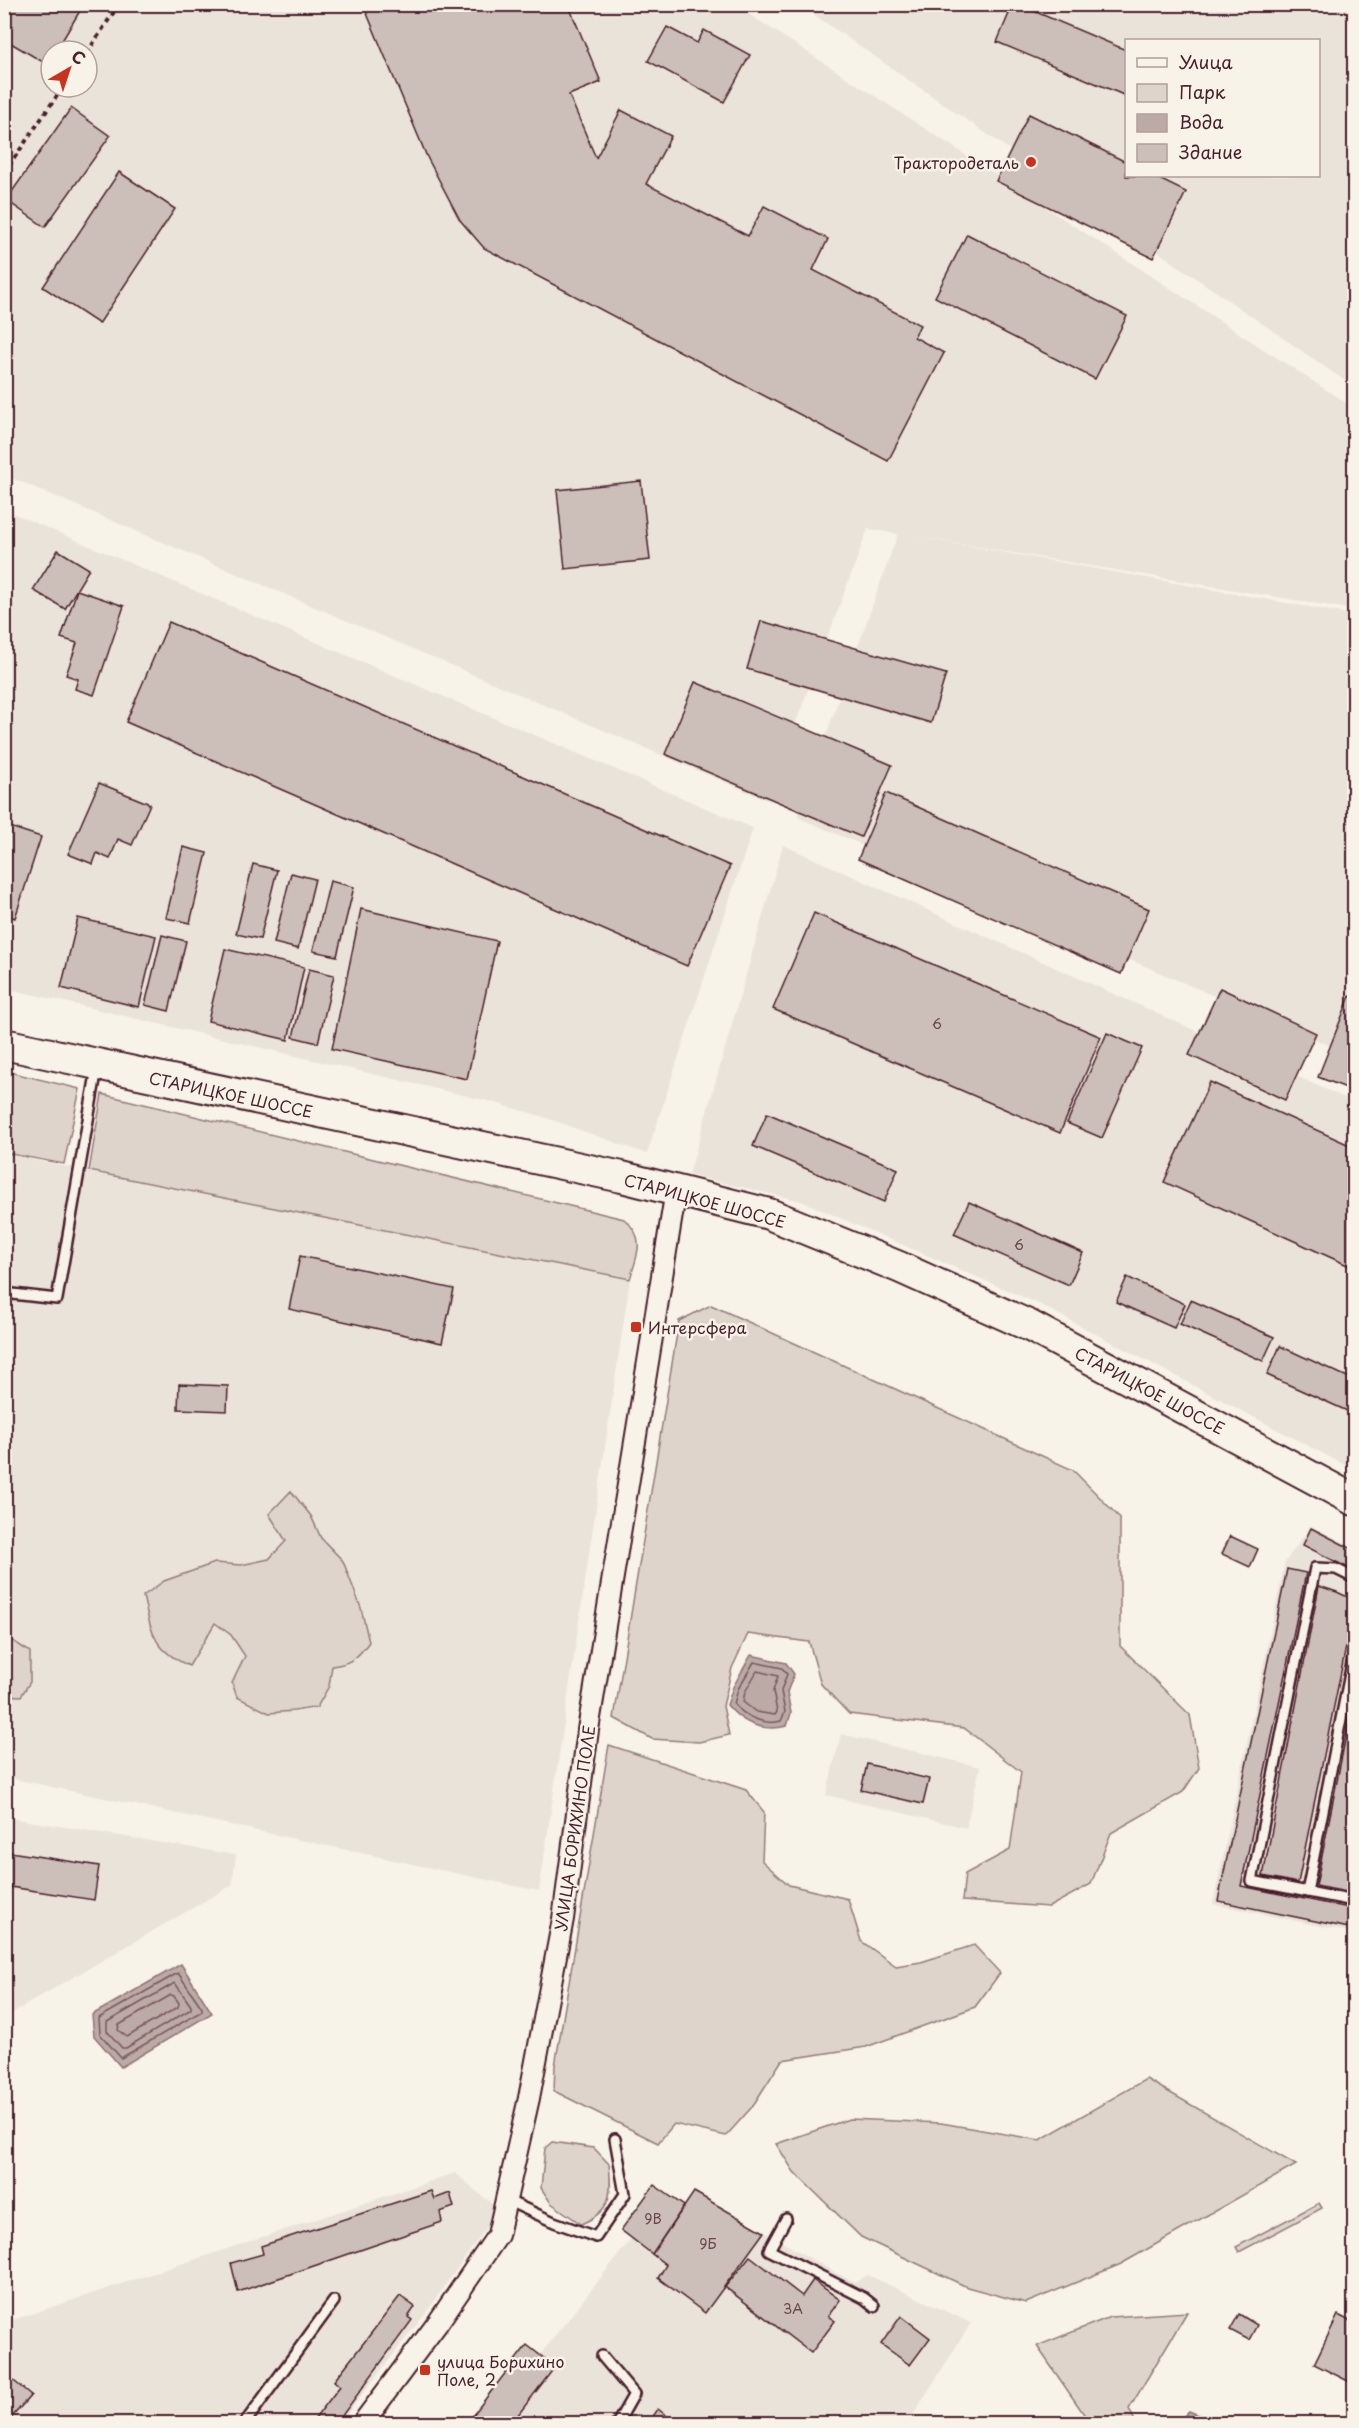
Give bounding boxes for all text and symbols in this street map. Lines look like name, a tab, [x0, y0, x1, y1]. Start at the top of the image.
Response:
north arrow	[39, 39, 99, 99]
legend	[1125, 39, 1320, 177]
text: С	[67, 43, 91, 70]
text: Улица	[1179, 48, 1233, 75]
text: Парк	[1179, 78, 1226, 105]
text: Вода	[1179, 108, 1224, 135]
text: Здание	[1179, 138, 1242, 165]
place label: Трактородеталь	[893, 150, 1019, 174]
marker: Трактородеталь	[1024, 155, 1038, 169]
house number: 6	[932, 1013, 942, 1034]
street label: СТАРИЦКОЕ ШОССЕ	[147, 1065, 315, 1123]
street label: СТАРИЦКОЕ ШОССЕ	[621, 1167, 789, 1233]
house number: 6	[1014, 1234, 1024, 1255]
place label: Интерсфера	[648, 1315, 746, 1339]
marker: Интерсфера	[629, 1320, 643, 1334]
street label: СТАРИЦКОЕ ШОССЕ	[1071, 1340, 1229, 1440]
street label: УЛИЦА БОРИХИНО ПОЛЕ	[548, 1724, 600, 1932]
house number: 9В	[644, 2208, 662, 2229]
house number: 9Б	[699, 2233, 717, 2254]
house number: 3А	[783, 2298, 803, 2319]
place label: улица Борихино Поле, 2	[437, 2349, 565, 2391]
marker: улица Борихино Поле, 2	[418, 2363, 432, 2377]

